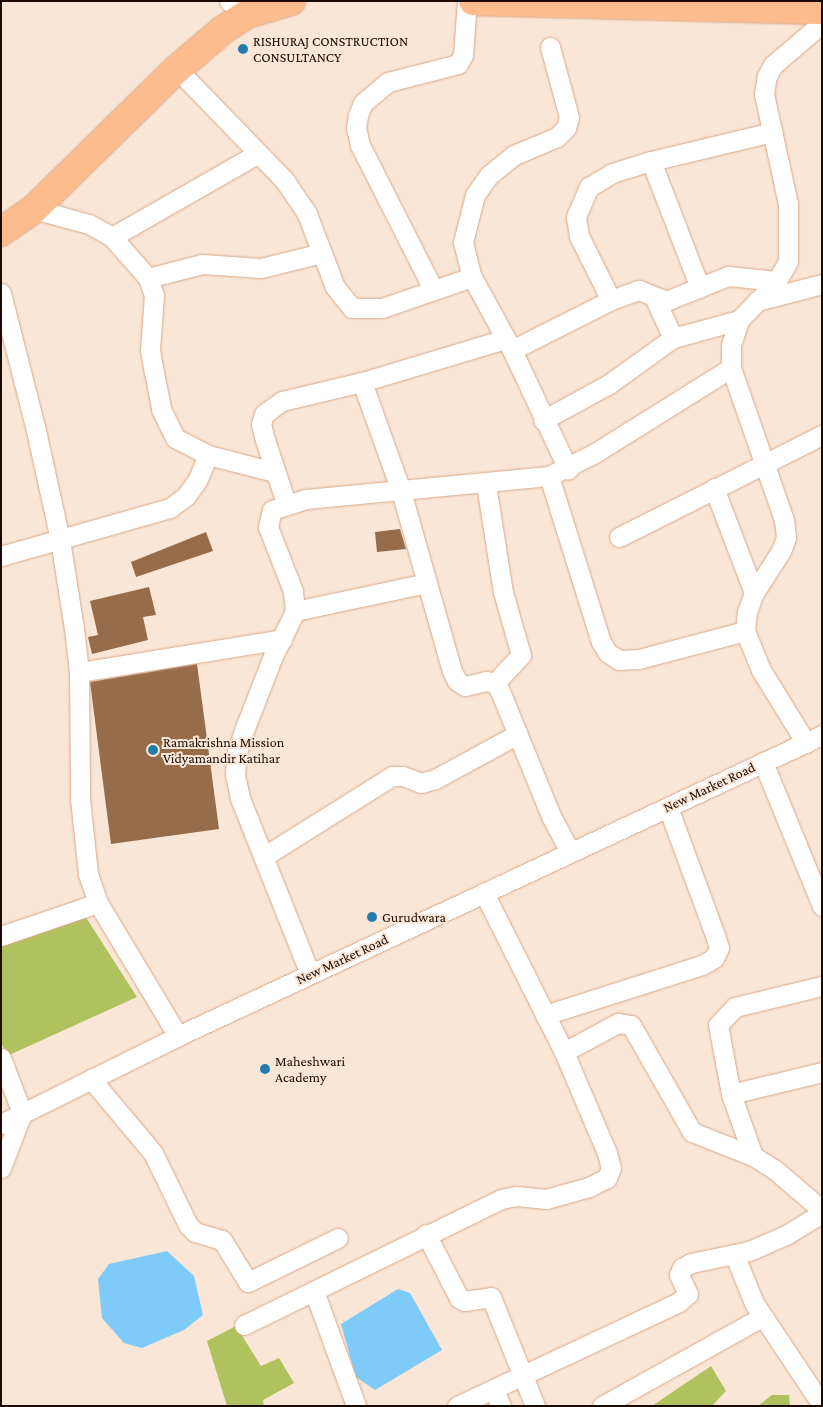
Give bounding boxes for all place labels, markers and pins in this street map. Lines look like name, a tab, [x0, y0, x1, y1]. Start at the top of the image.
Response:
place label: RISHURAJ CONSTRUCTION CONSULTANCY	[253, 33, 408, 65]
marker: RISHURAJ CONSTRUCTION CONSULTANCY	[237, 43, 249, 55]
place label: Ramakrishna Mission Vidyamandir Katihar	[163, 734, 284, 766]
marker: Ramakrishna Mission Vidyamandir Katihar	[147, 744, 159, 756]
place label: Gurudwara	[382, 909, 446, 925]
marker: Gurudwara	[366, 911, 378, 923]
place label: Maheshwari Academy	[275, 1053, 345, 1086]
marker: Maheshwari Academy	[259, 1063, 271, 1075]

